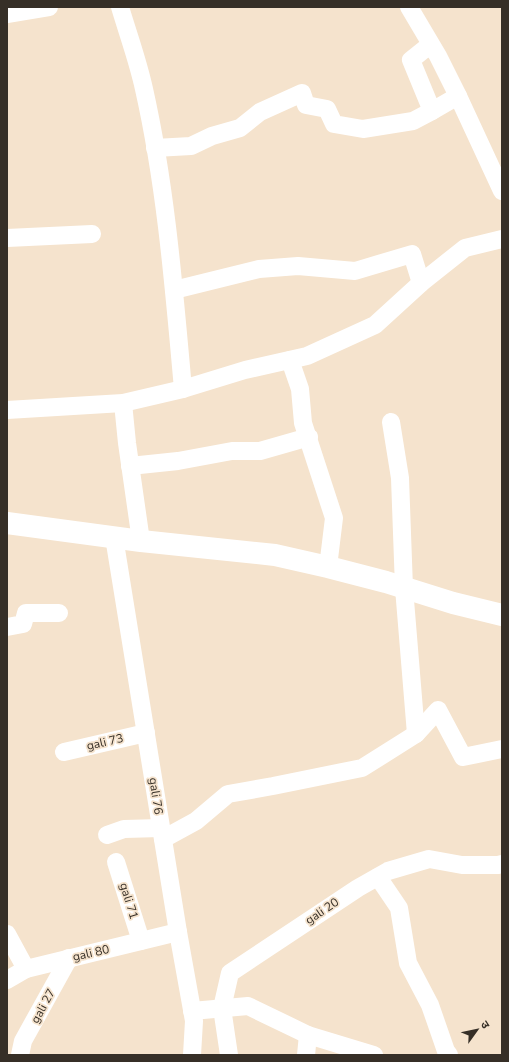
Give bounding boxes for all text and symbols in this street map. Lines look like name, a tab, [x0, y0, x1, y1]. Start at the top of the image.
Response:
street label: gali 73	[85, 730, 125, 754]
street label: gali 76	[145, 776, 167, 816]
street label: gali 71	[116, 881, 142, 921]
street label: gali 20	[302, 894, 342, 928]
street label: gali 80	[71, 941, 111, 965]
street label: gali 27	[27, 986, 59, 1026]
north arrow	[457, 1010, 497, 1050]
text: उ	[477, 1018, 493, 1032]

